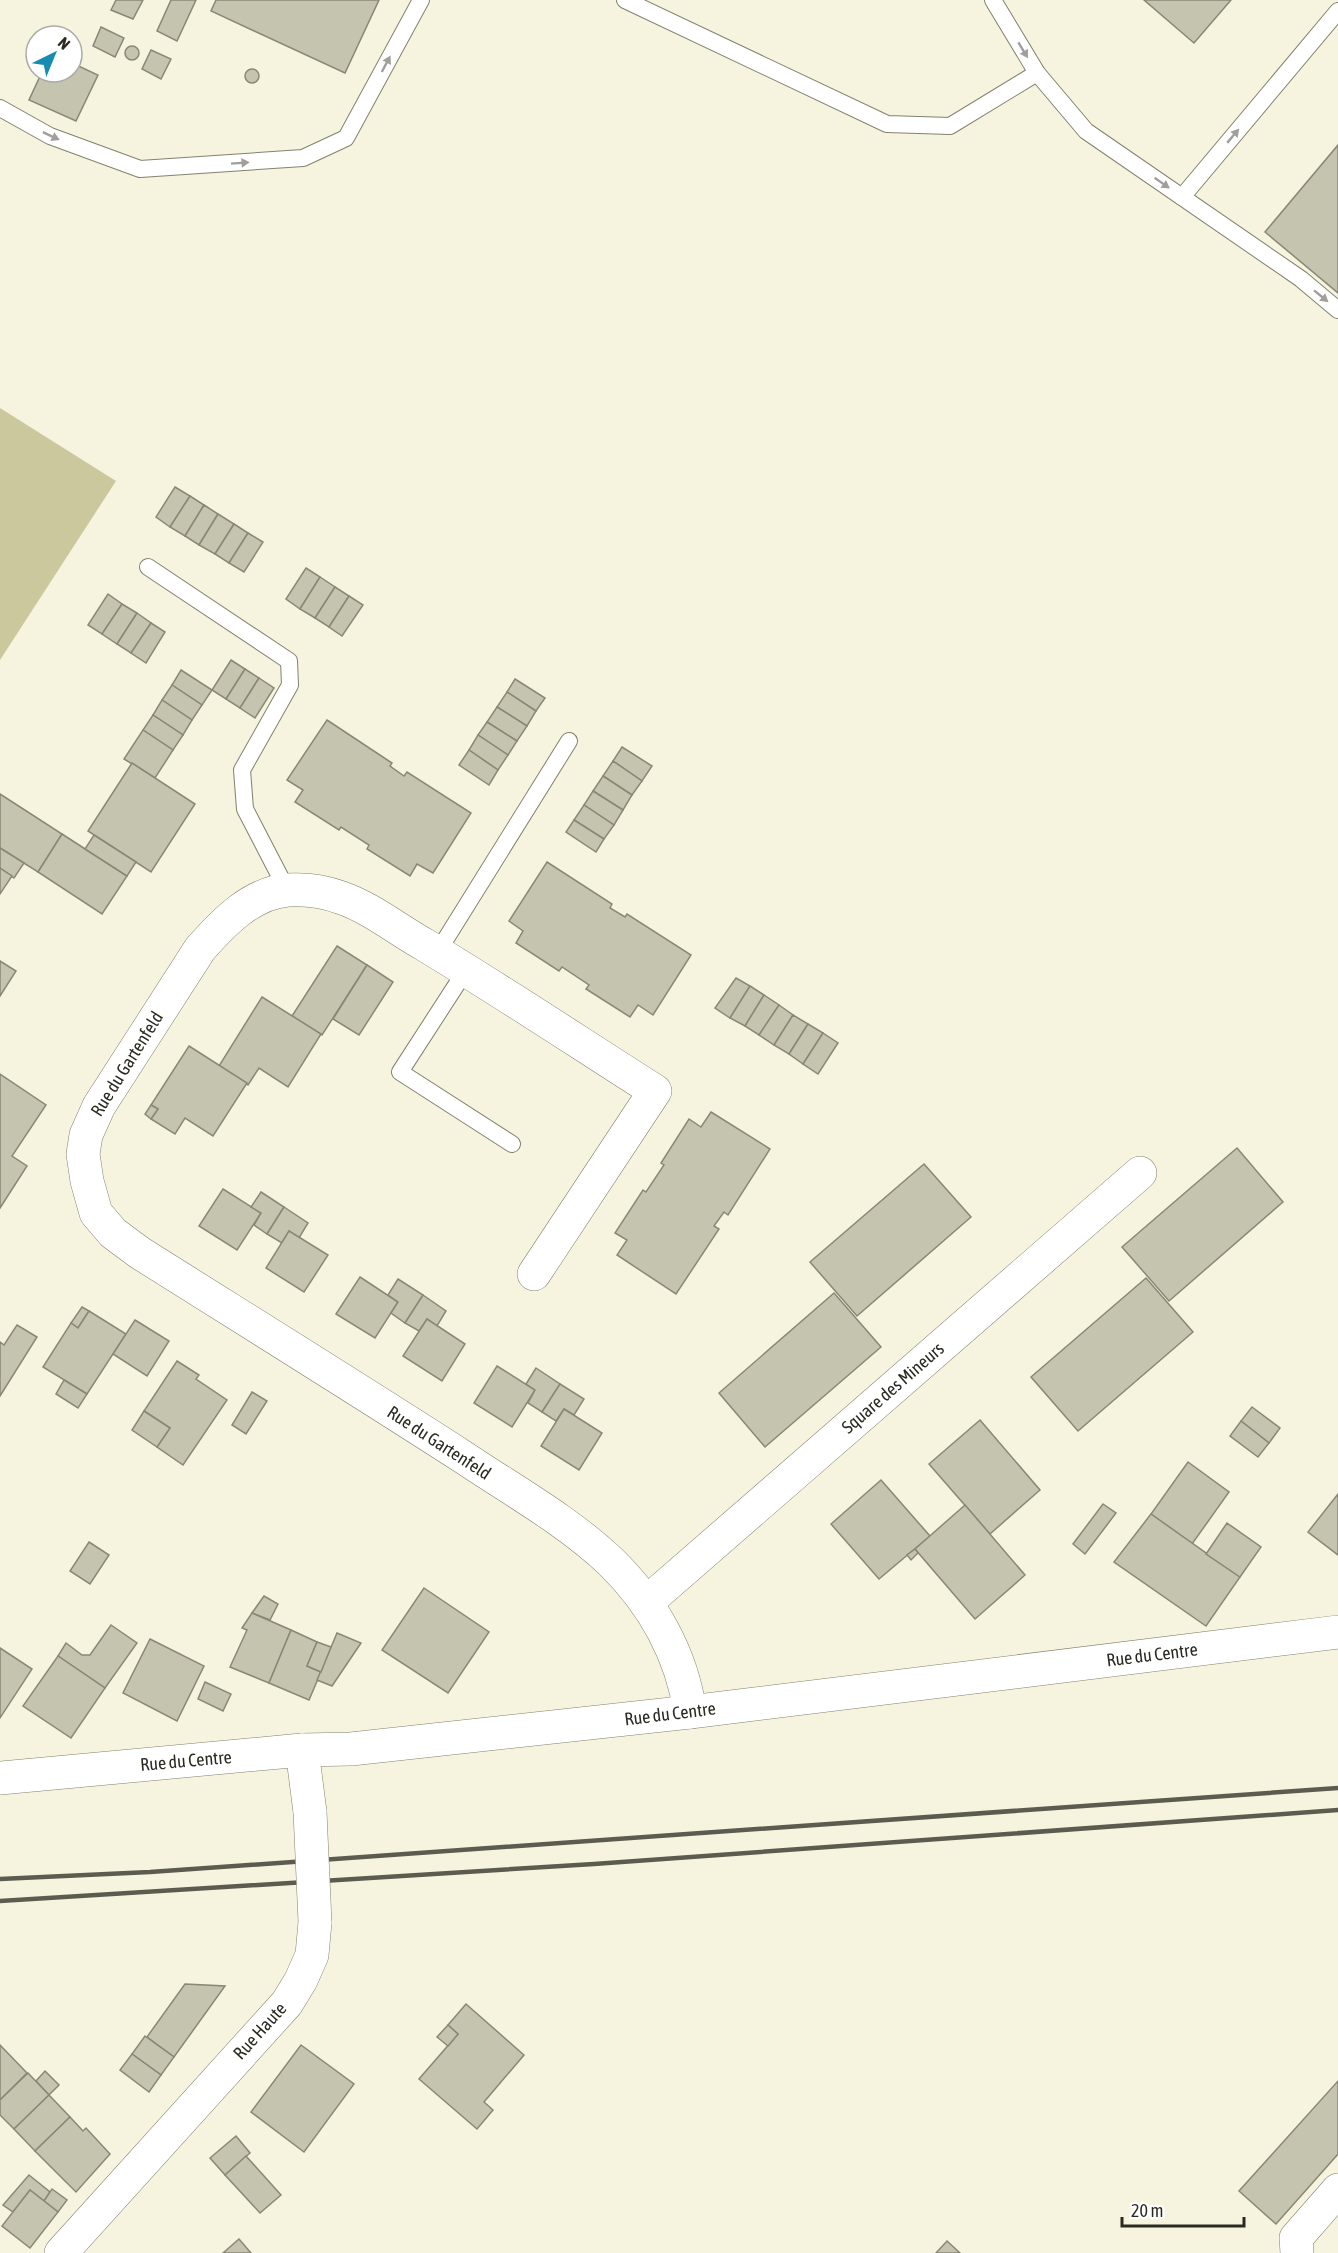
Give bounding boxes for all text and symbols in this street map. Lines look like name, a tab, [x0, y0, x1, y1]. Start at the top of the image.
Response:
north arrow	[24, 24, 84, 84]
text: N	[55, 33, 74, 53]
one-way arrow	[1018, 42, 1029, 58]
one-way arrow	[381, 55, 391, 72]
one-way arrow	[1226, 129, 1239, 144]
one-way arrow	[43, 131, 60, 140]
one-way arrow	[230, 158, 249, 167]
one-way arrow	[1154, 177, 1170, 188]
one-way arrow	[1313, 289, 1328, 302]
street label: Rue du Gartenfeld	[86, 1008, 167, 1120]
street label: Square des Mineurs	[837, 1338, 948, 1438]
street label: Rue du Gartenfeld	[384, 1401, 495, 1484]
street label: Rue du Centre	[1105, 1638, 1199, 1671]
street label: Rue du Centre	[623, 1697, 717, 1730]
street label: Rue du Centre	[139, 1746, 233, 1775]
street label: Rue Haute	[229, 1998, 291, 2063]
scale bar	[1122, 2190, 1244, 2228]
text: 20 m	[1131, 2200, 1163, 2221]

